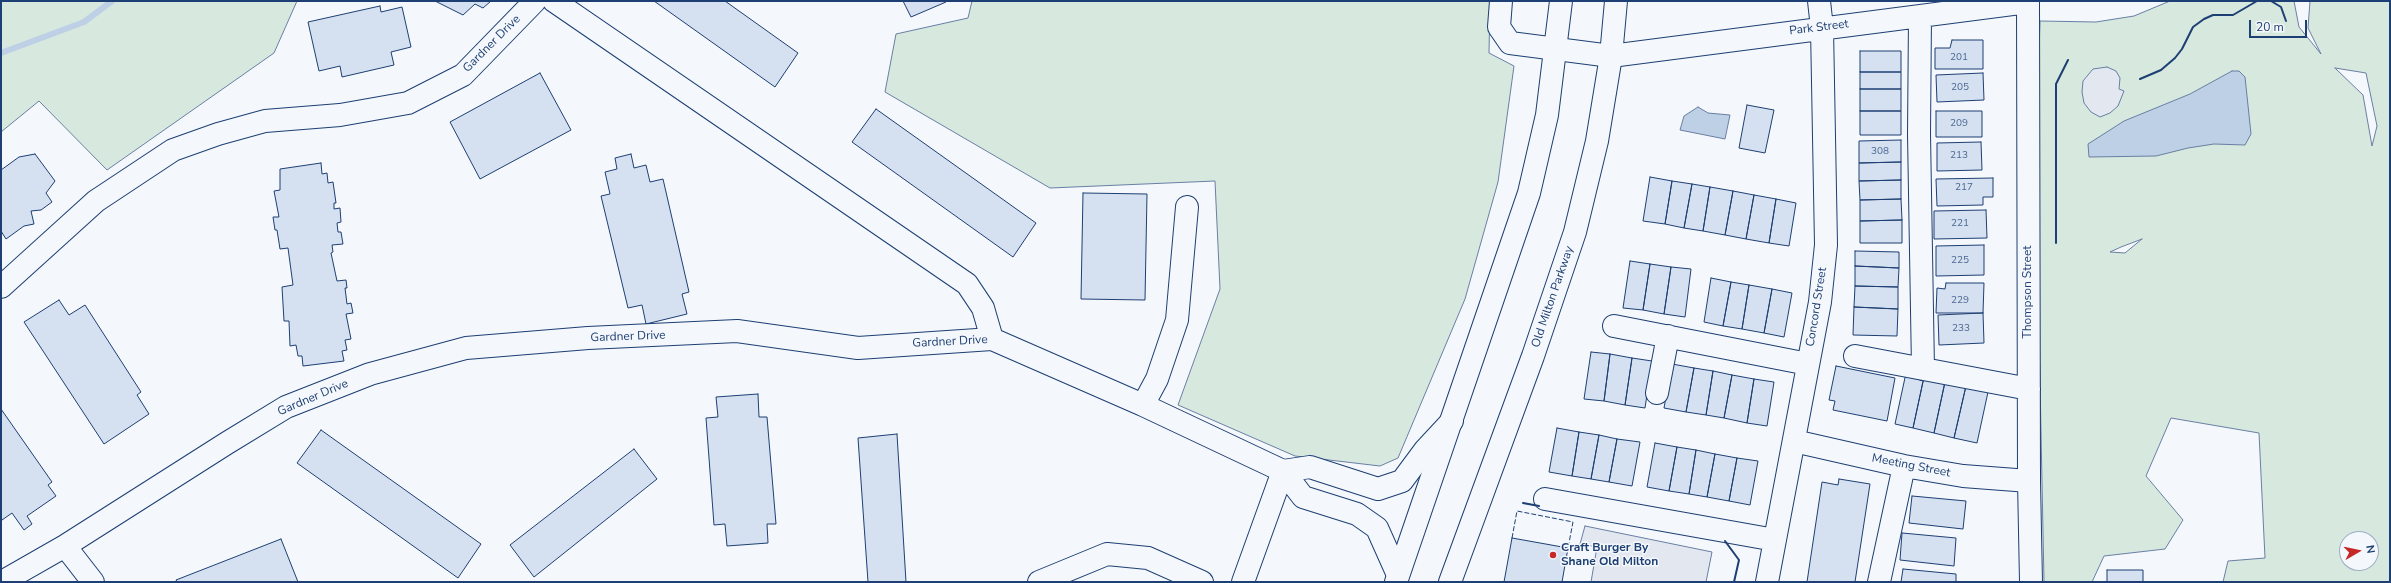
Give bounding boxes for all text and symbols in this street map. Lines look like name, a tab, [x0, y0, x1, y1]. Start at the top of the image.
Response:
street label: Gardner Drive	[460, 12, 524, 76]
scale bar	[2251, 12, 2309, 38]
street label: Park Street	[1788, 17, 1850, 39]
text: 20 m	[2256, 19, 2284, 35]
house number: 201	[1950, 52, 1968, 64]
house number: 205	[1951, 82, 1969, 94]
house number: 209	[1950, 118, 1968, 130]
house number: 308	[1871, 146, 1889, 158]
house number: 213	[1950, 150, 1968, 162]
house number: 217	[1955, 182, 1973, 194]
house number: 221	[1951, 218, 1969, 230]
street label: Old Milton Parkway	[1529, 244, 1577, 350]
street label: Thompson Street	[2021, 245, 2035, 339]
house number: 225	[1951, 255, 1969, 267]
street label: Concord Street	[1804, 266, 1830, 348]
house number: 229	[1951, 295, 1969, 307]
house number: 233	[1952, 323, 1970, 335]
street label: Gardner Drive	[590, 328, 666, 346]
street label: Gardner Drive	[912, 333, 988, 351]
street label: Gardner Drive	[276, 377, 350, 419]
street label: Meeting Street	[1871, 451, 1951, 481]
north arrow	[2339, 531, 2379, 571]
place label: Craft Burger By Shane Old Milton	[1561, 541, 1658, 569]
text: N	[2362, 544, 2378, 554]
marker: Craft Burger By Shane Old Milton	[1548, 550, 1558, 560]

